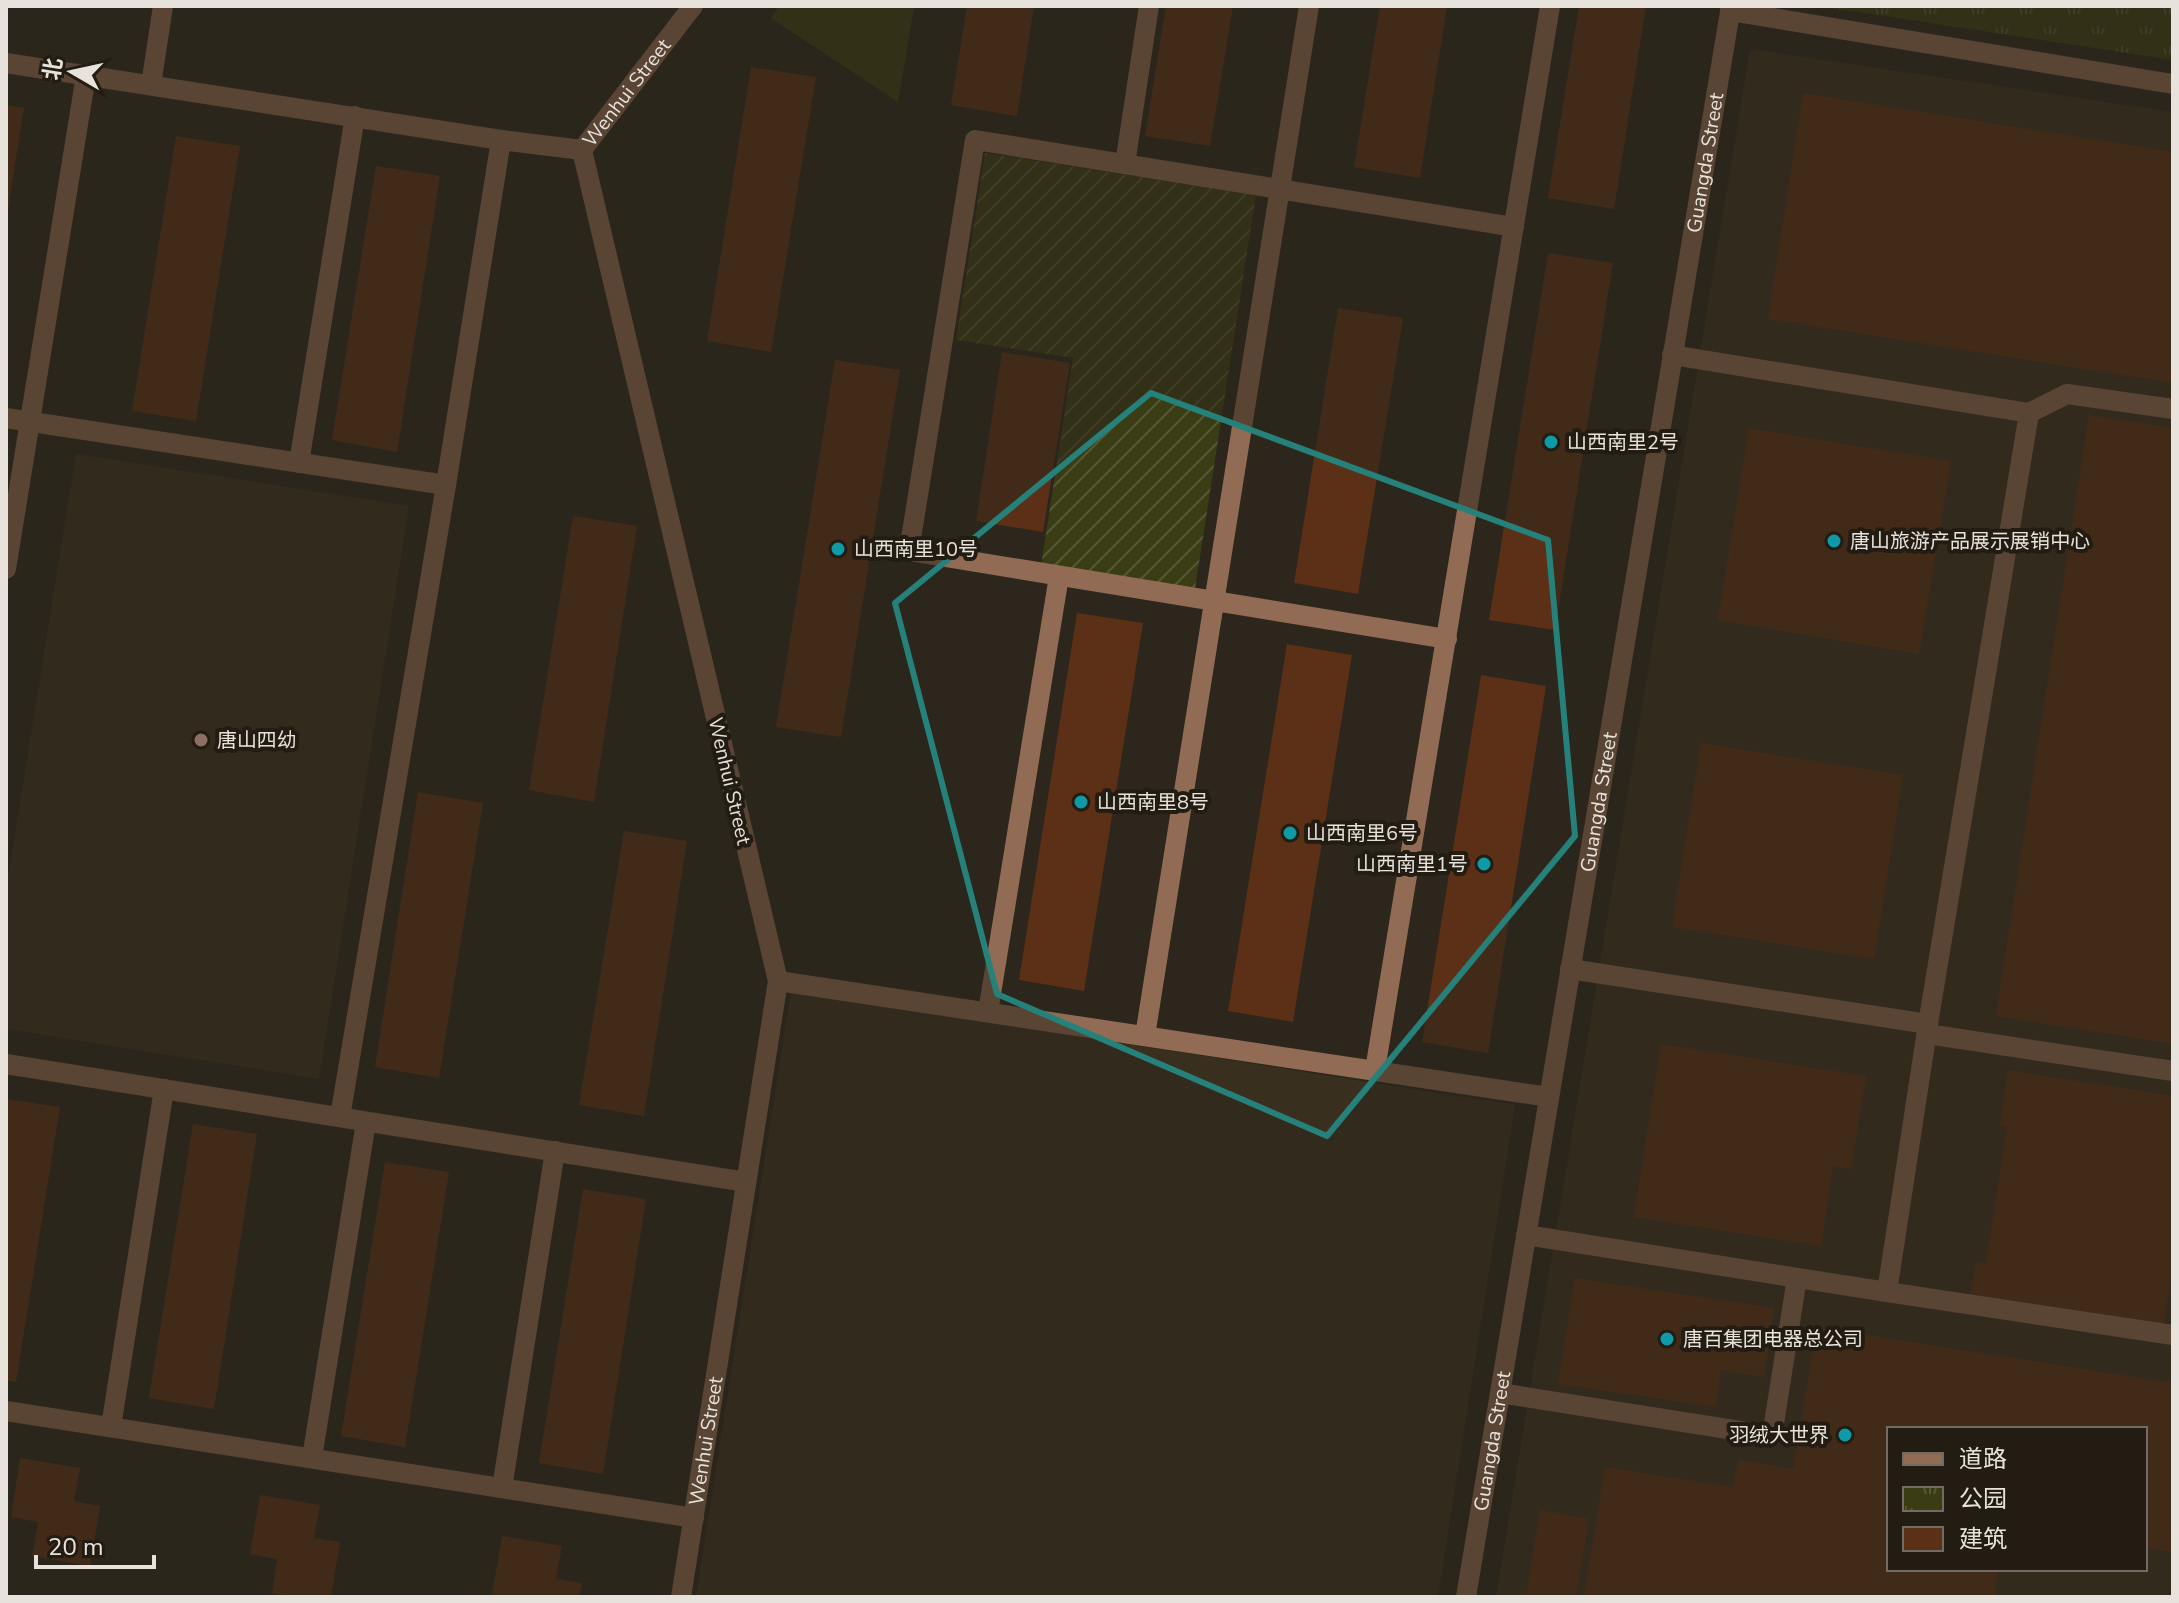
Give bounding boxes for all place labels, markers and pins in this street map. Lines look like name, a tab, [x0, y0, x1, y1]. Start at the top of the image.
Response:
place label: 山西南里2号	[1567, 429, 1679, 456]
marker: 山西南里2号	[1542, 433, 1560, 451]
place label: 唐山旅游产品展示展销中心	[1850, 528, 2090, 555]
marker: 唐山旅游产品展示展销中心	[1825, 532, 1843, 550]
place label: 山西南里10号	[854, 536, 978, 563]
marker: 山西南里10号	[829, 540, 847, 558]
place label: 唐山四幼	[217, 727, 297, 754]
marker: 唐山四幼	[192, 731, 210, 749]
place label: 山西南里8号	[1097, 789, 1209, 816]
marker: 山西南里8号	[1072, 793, 1090, 811]
place label: 山西南里6号	[1306, 820, 1418, 847]
marker: 山西南里6号	[1281, 824, 1299, 842]
place label: 山西南里1号	[1356, 851, 1468, 878]
marker: 山西南里1号	[1475, 855, 1493, 873]
place label: 唐百集团电器总公司	[1683, 1326, 1863, 1353]
marker: 唐百集团电器总公司	[1658, 1330, 1676, 1348]
place label: 羽绒大世界	[1729, 1422, 1829, 1449]
marker: 羽绒大世界	[1836, 1426, 1854, 1444]

